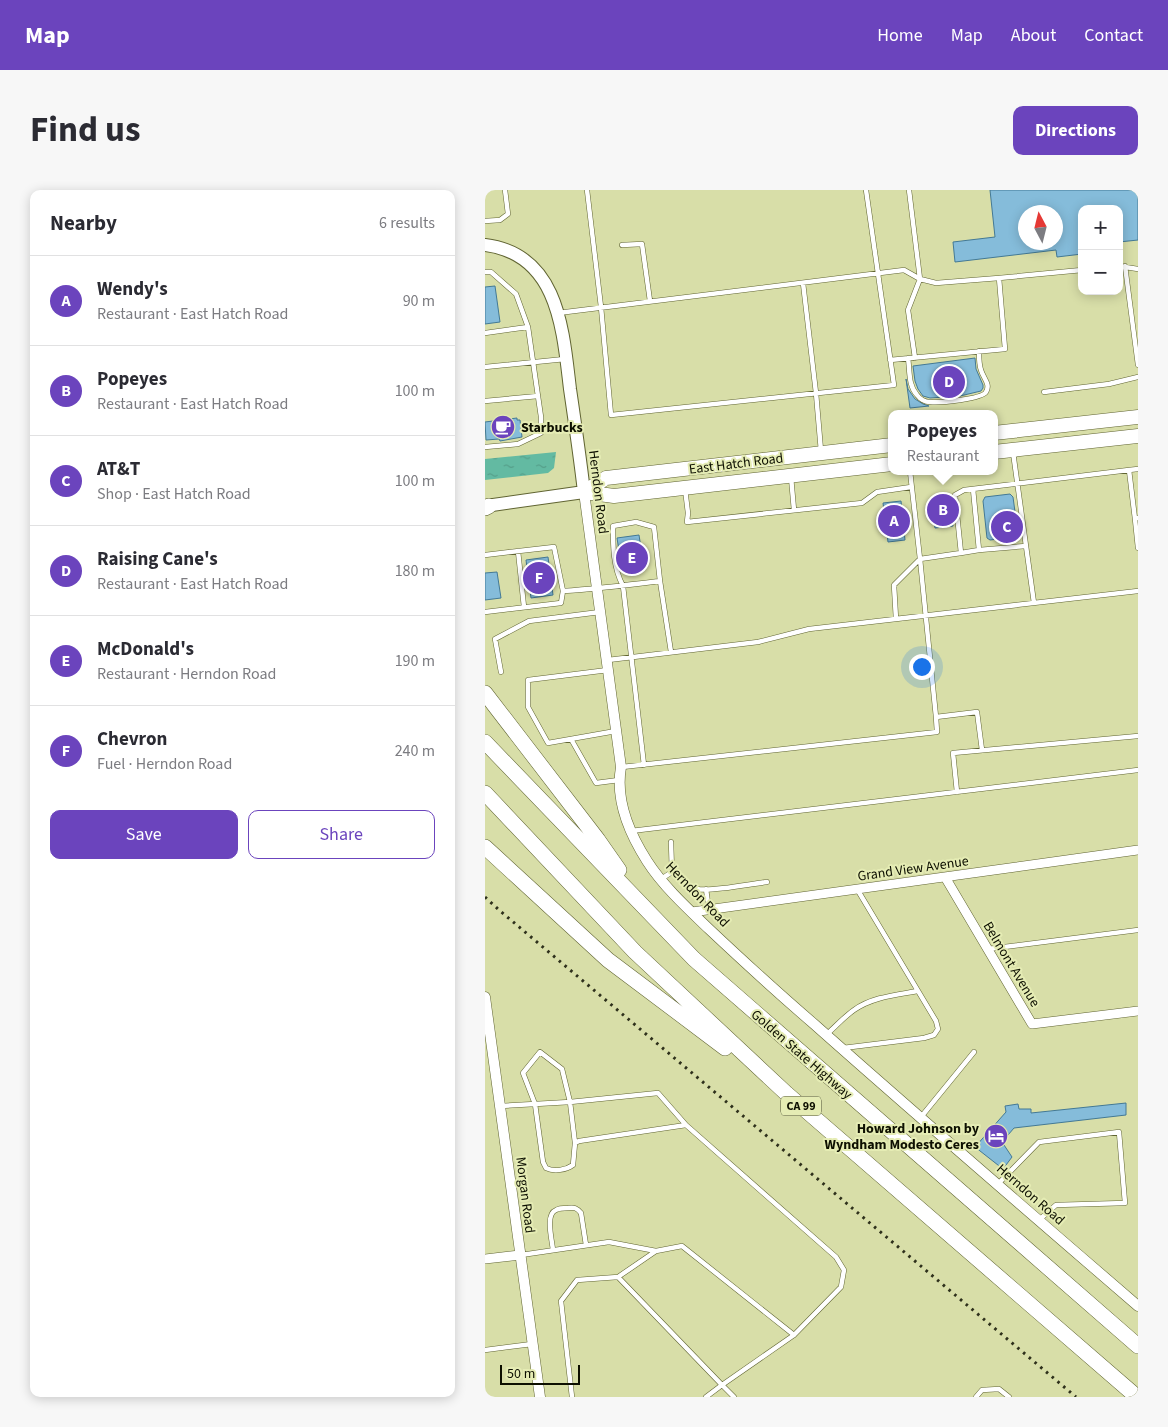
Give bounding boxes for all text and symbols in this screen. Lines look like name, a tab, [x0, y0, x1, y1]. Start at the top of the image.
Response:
text: Map	[25, 18, 70, 53]
text: Home	[877, 23, 923, 48]
text: Map	[951, 23, 983, 48]
text: About	[1011, 23, 1056, 48]
text: Contact	[1084, 23, 1143, 48]
text: Find us	[30, 105, 140, 155]
button: Directions	[1013, 106, 1138, 155]
north arrow	[1018, 205, 1063, 250]
map controls	[1078, 205, 1123, 295]
button: +	[1078, 205, 1123, 250]
text: Nearby	[50, 208, 117, 238]
text: 6 results	[379, 212, 435, 234]
button: −	[1078, 250, 1123, 295]
text: Wendy's	[97, 276, 168, 303]
text: A	[61, 290, 71, 312]
text: 90 m	[403, 290, 435, 312]
text: Restaurant · East Hatch Road	[97, 303, 288, 325]
pin: D	[933, 363, 965, 401]
text: Popeyes	[97, 366, 167, 393]
text: B	[61, 380, 71, 402]
text: 100 m	[395, 380, 435, 402]
text: Restaurant · East Hatch Road	[97, 393, 288, 415]
popup	[888, 410, 998, 475]
cafe icon: Starbucks	[490, 414, 516, 440]
place label: Starbucks	[521, 418, 583, 438]
text: Popeyes	[907, 418, 977, 445]
text: Restaurant	[907, 445, 979, 467]
street label: East Hatch Road	[688, 448, 784, 480]
street label: Herndon Road	[583, 449, 613, 535]
text: AT&T	[97, 456, 140, 483]
text: C	[61, 470, 71, 492]
text: 100 m	[395, 470, 435, 492]
text: Shop · East Hatch Road	[97, 483, 251, 505]
pin: B	[927, 491, 959, 529]
pin: A	[878, 502, 910, 540]
pin: C	[991, 508, 1023, 546]
pin: E	[616, 539, 648, 577]
text: Raising Cane's	[97, 546, 218, 573]
pin: F	[523, 559, 555, 597]
text: D	[61, 560, 71, 582]
text: 180 m	[395, 560, 435, 582]
text: Restaurant · East Hatch Road	[97, 573, 288, 595]
text: McDonald's	[97, 636, 194, 663]
text: E	[62, 650, 70, 672]
text: 190 m	[395, 650, 435, 672]
your location	[909, 654, 935, 680]
text: Restaurant · Herndon Road	[97, 663, 276, 685]
text: Chevron	[97, 726, 167, 753]
text: F	[62, 740, 70, 762]
text: 240 m	[395, 740, 435, 762]
text: Fuel · Herndon Road	[97, 753, 232, 775]
button: Save	[50, 810, 238, 859]
button: Share	[248, 810, 435, 859]
street label: Grand View Avenue	[856, 851, 970, 887]
street label: Herndon Road	[661, 857, 734, 932]
street label: Belmont Avenue	[978, 918, 1045, 1011]
street label: Golden State Highway	[746, 1005, 857, 1105]
road number: CA 99	[781, 1096, 821, 1116]
place label: Howard Johnson by Wyndham Modesto Ceres	[825, 1119, 980, 1155]
hotel icon: Howard Johnson by Wyndham Modesto Ceres	[983, 1123, 1009, 1149]
street label: Morgan Road	[510, 1156, 540, 1234]
street label: Herndon Road	[992, 1160, 1069, 1230]
scale bar	[500, 1362, 580, 1385]
text: 50 m	[507, 1364, 535, 1384]

